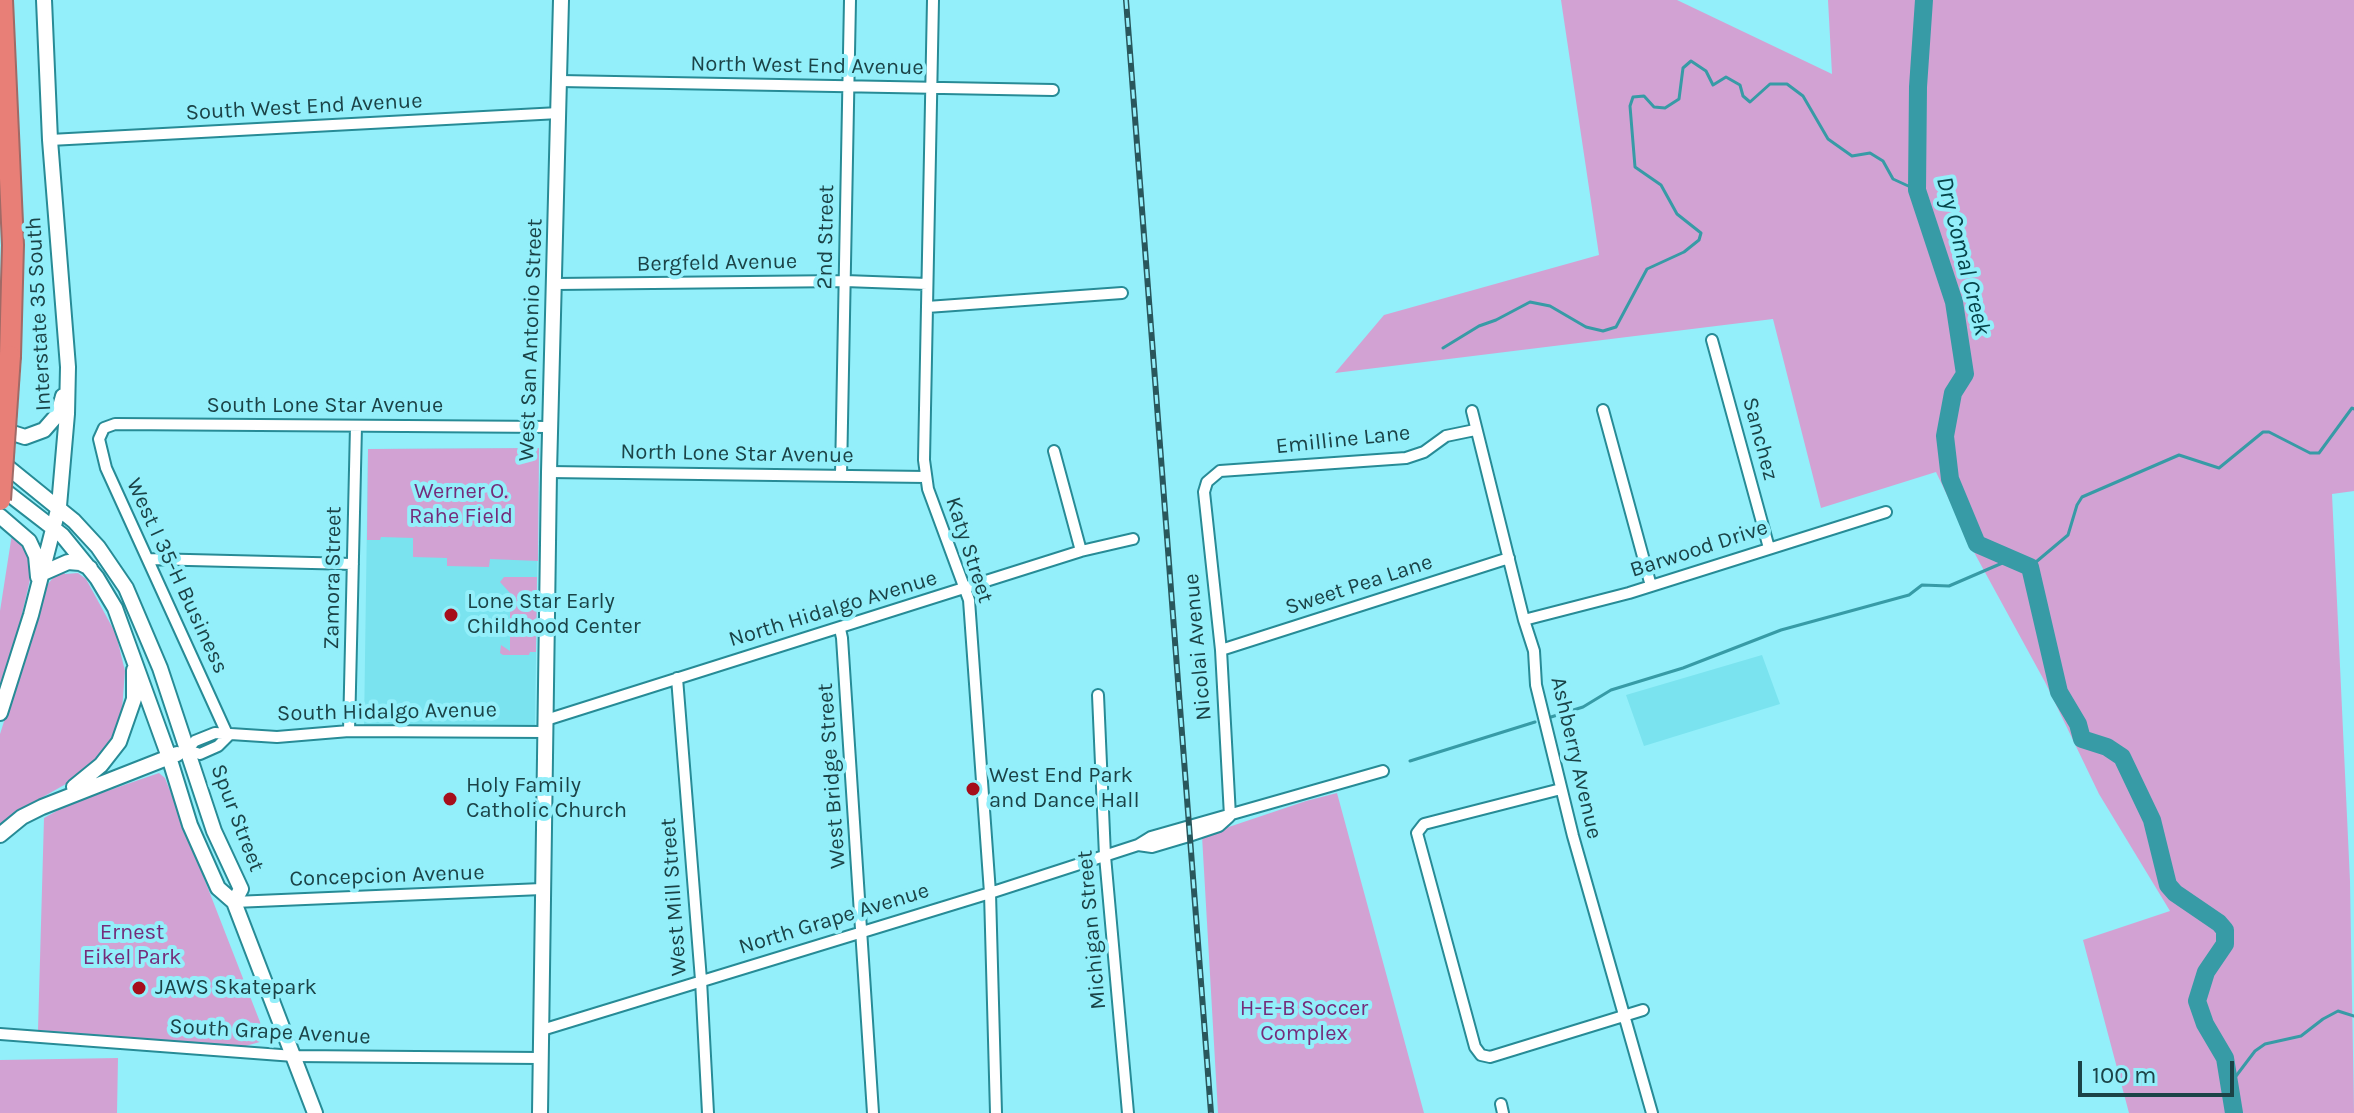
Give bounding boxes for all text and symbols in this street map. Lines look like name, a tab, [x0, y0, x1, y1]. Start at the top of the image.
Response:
street label: North West End Avenue	[690, 51, 924, 81]
street label: South West End Avenue	[185, 88, 423, 126]
water label: Dry Comal Creek	[1929, 174, 1997, 338]
street label: 2nd Street	[812, 184, 840, 290]
street label: Interstate 35 South	[21, 216, 57, 412]
street label: West San Antonio Street	[514, 218, 548, 462]
street label: Bergfeld Avenue	[636, 248, 798, 278]
street label: South Lone Star Avenue	[207, 393, 443, 419]
street label: Sanchez	[1736, 395, 1784, 483]
street label: Emilline Lane	[1274, 420, 1412, 460]
street label: North Lone Star Avenue	[620, 439, 854, 469]
street label: West I 35-H Business	[120, 474, 234, 678]
park label: Werner O. Rahe Field	[409, 479, 513, 530]
street label: Katy Street	[940, 494, 998, 606]
street label: Zamora Street	[319, 506, 347, 650]
street label: Barwood Drive	[1627, 514, 1771, 584]
street label: Sweet Pea Lane	[1282, 549, 1436, 621]
street label: North Hidalgo Avenue	[726, 565, 940, 653]
street label: Nicolai Avenue	[1178, 572, 1218, 722]
place label: Lone Star Early Childhood Center	[467, 589, 641, 640]
marker: Lone Star Early Childhood Center	[442, 606, 460, 624]
street label: Ashberry Avenue	[1545, 674, 1607, 842]
street label: West Bridge Street	[812, 682, 852, 870]
street label: South Hidalgo Avenue	[277, 697, 497, 727]
street label: Spur Street	[204, 761, 270, 875]
place label: West End Park and Dance Hall	[989, 763, 1140, 814]
place label: Holy Family Catholic Church	[466, 773, 627, 824]
marker: West End Park and Dance Hall	[964, 780, 982, 798]
marker: Holy Family Catholic Church	[441, 790, 459, 808]
street label: West Mill Street	[655, 817, 693, 977]
street label: Michigan Street	[1072, 849, 1112, 1011]
street label: Concepcion Avenue	[289, 859, 485, 893]
street label: North Grape Avenue	[736, 877, 932, 961]
park label: Ernest Eikel Park	[83, 920, 181, 972]
place label: JAWS Skatepark	[155, 975, 317, 1001]
marker: JAWS Skatepark	[130, 979, 148, 997]
park label: H-E-B Soccer Complex	[1240, 996, 1368, 1048]
street label: South Grape Avenue	[169, 1014, 371, 1050]
scale bar	[2082, 1045, 2238, 1095]
text: 100 m	[2092, 1061, 2157, 1089]

